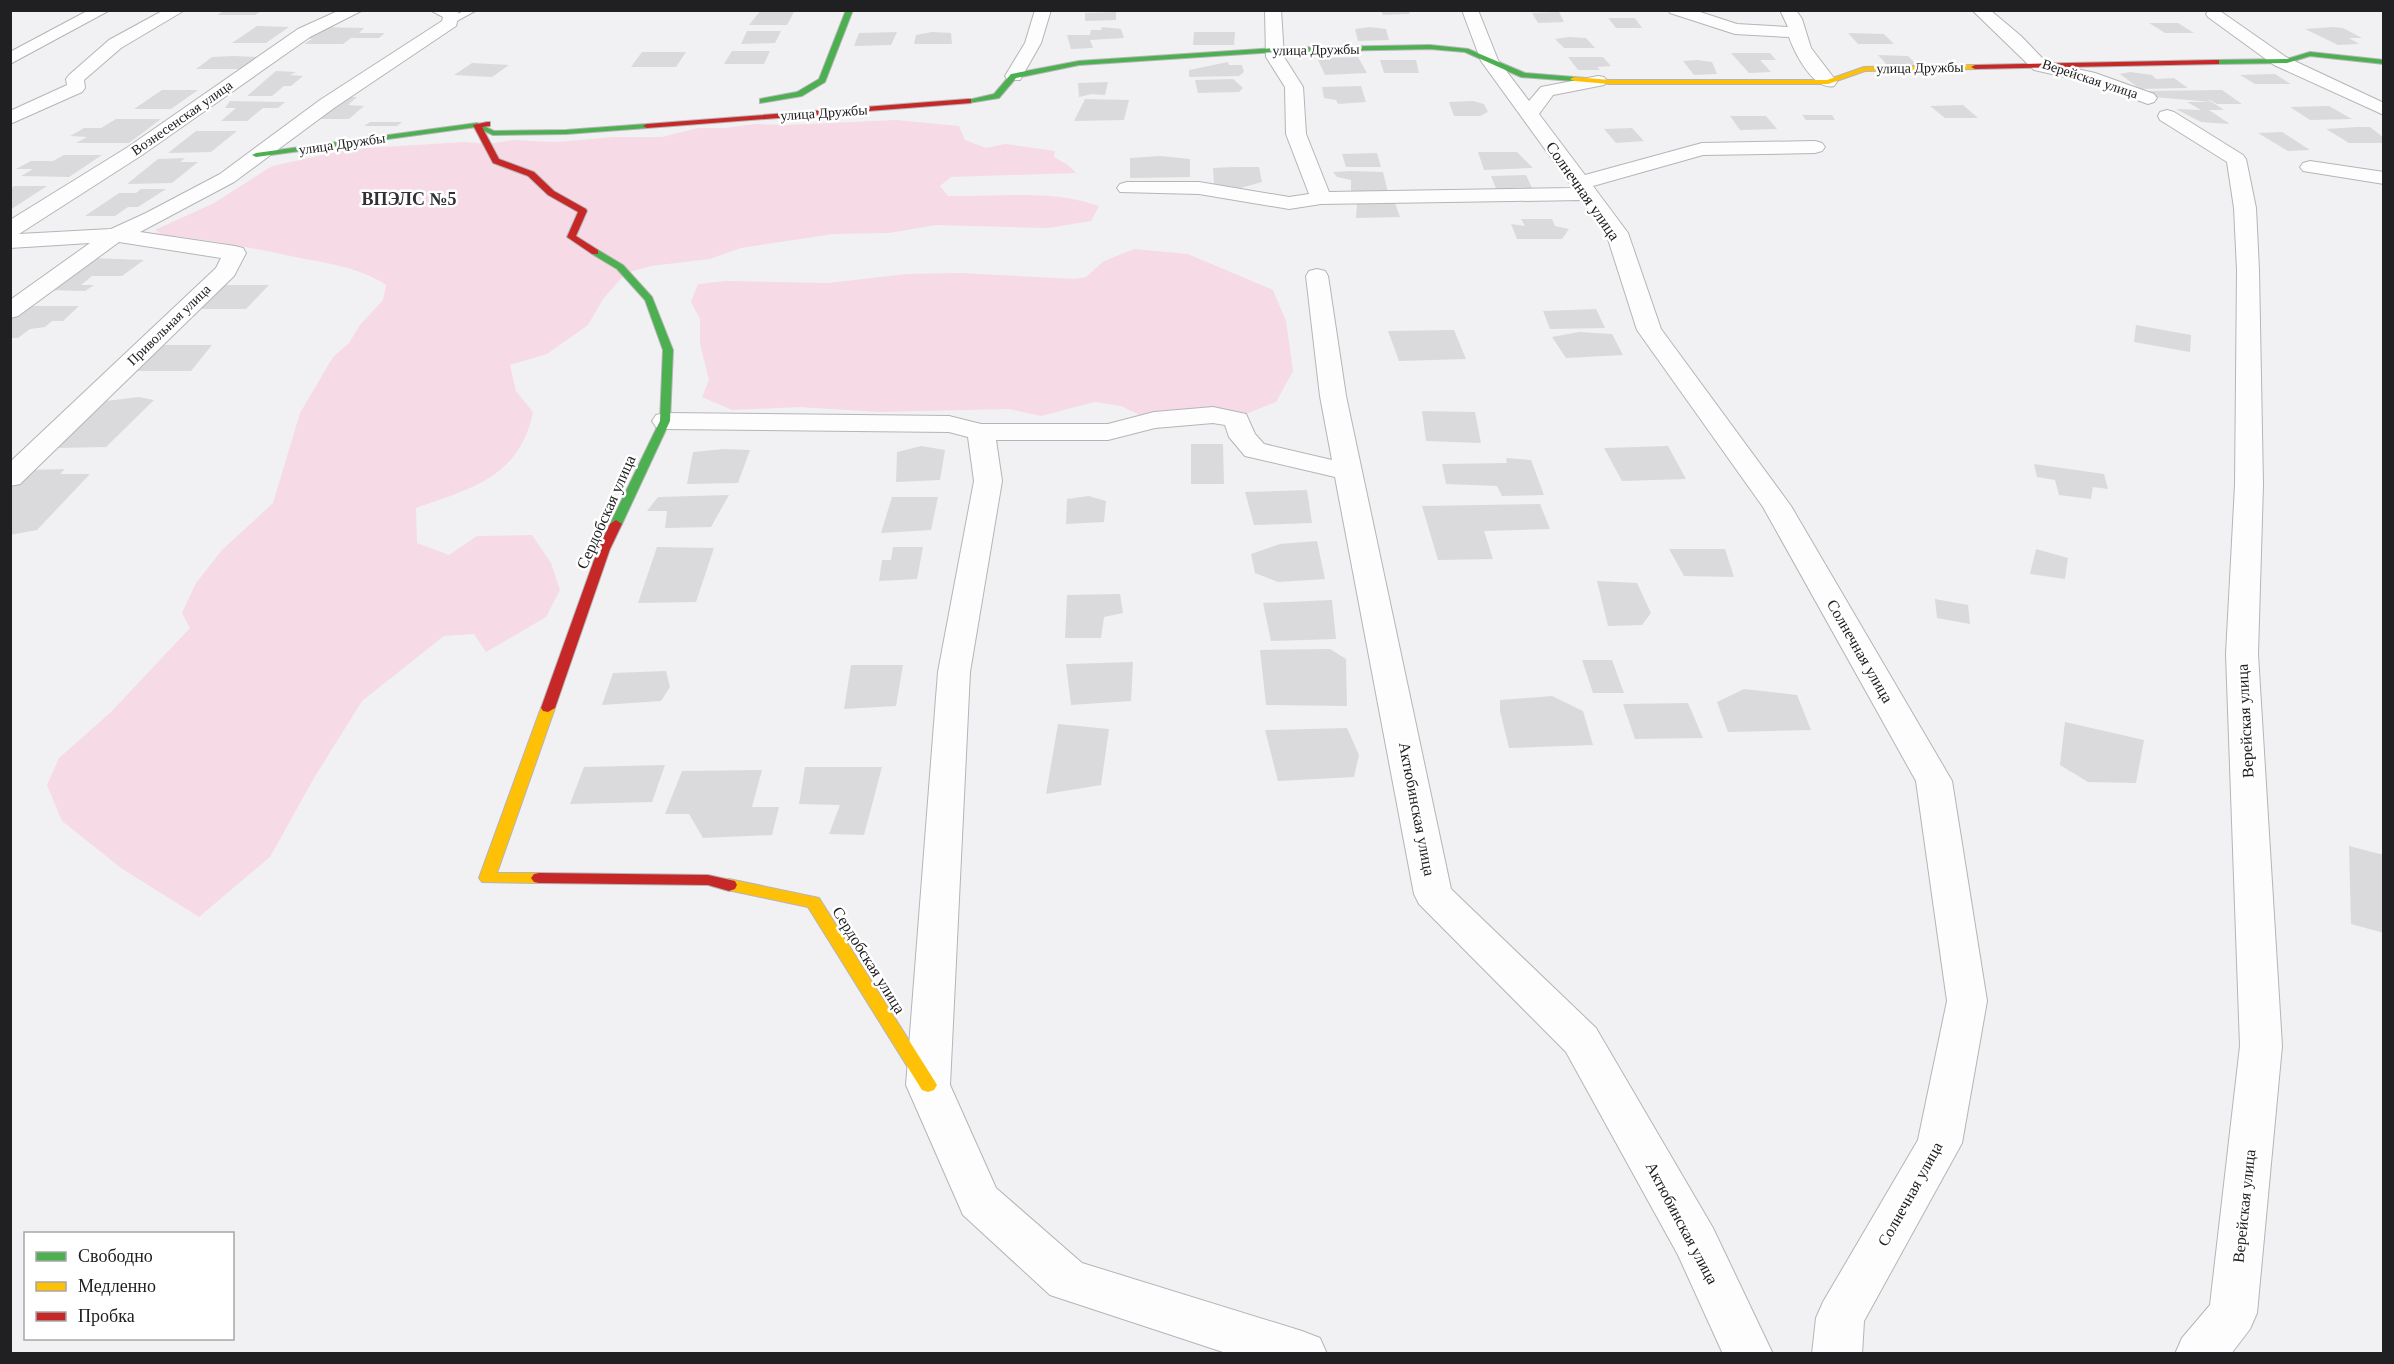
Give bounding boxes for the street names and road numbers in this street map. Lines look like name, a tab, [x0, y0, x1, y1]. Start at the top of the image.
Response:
street label: улица Дружбы	[1272, 42, 1360, 58]
street label: Верейская улица	[2040, 56, 2141, 102]
street label: улица Дружбы	[1876, 60, 1964, 76]
street label: Вознесенская улица	[129, 77, 236, 158]
street label: улица Дружбы	[780, 102, 869, 124]
street label: улица Дружбы	[298, 130, 387, 158]
street label: Солнечная улица	[1542, 138, 1623, 244]
street label: Привольная улица	[124, 281, 214, 368]
street label: Сердобская улица	[573, 453, 640, 572]
street label: Солнечная улица	[1823, 596, 1896, 706]
street label: Верейская улица	[2234, 664, 2257, 778]
street label: Актюбинская улица	[1395, 741, 1438, 878]
street label: Сердобская улица	[828, 903, 909, 1017]
street label: Солнечная улица	[1874, 1139, 1946, 1249]
street label: Верейская улица	[2230, 1148, 2259, 1264]
street label: Актюбинская улица	[1642, 1159, 1721, 1287]

